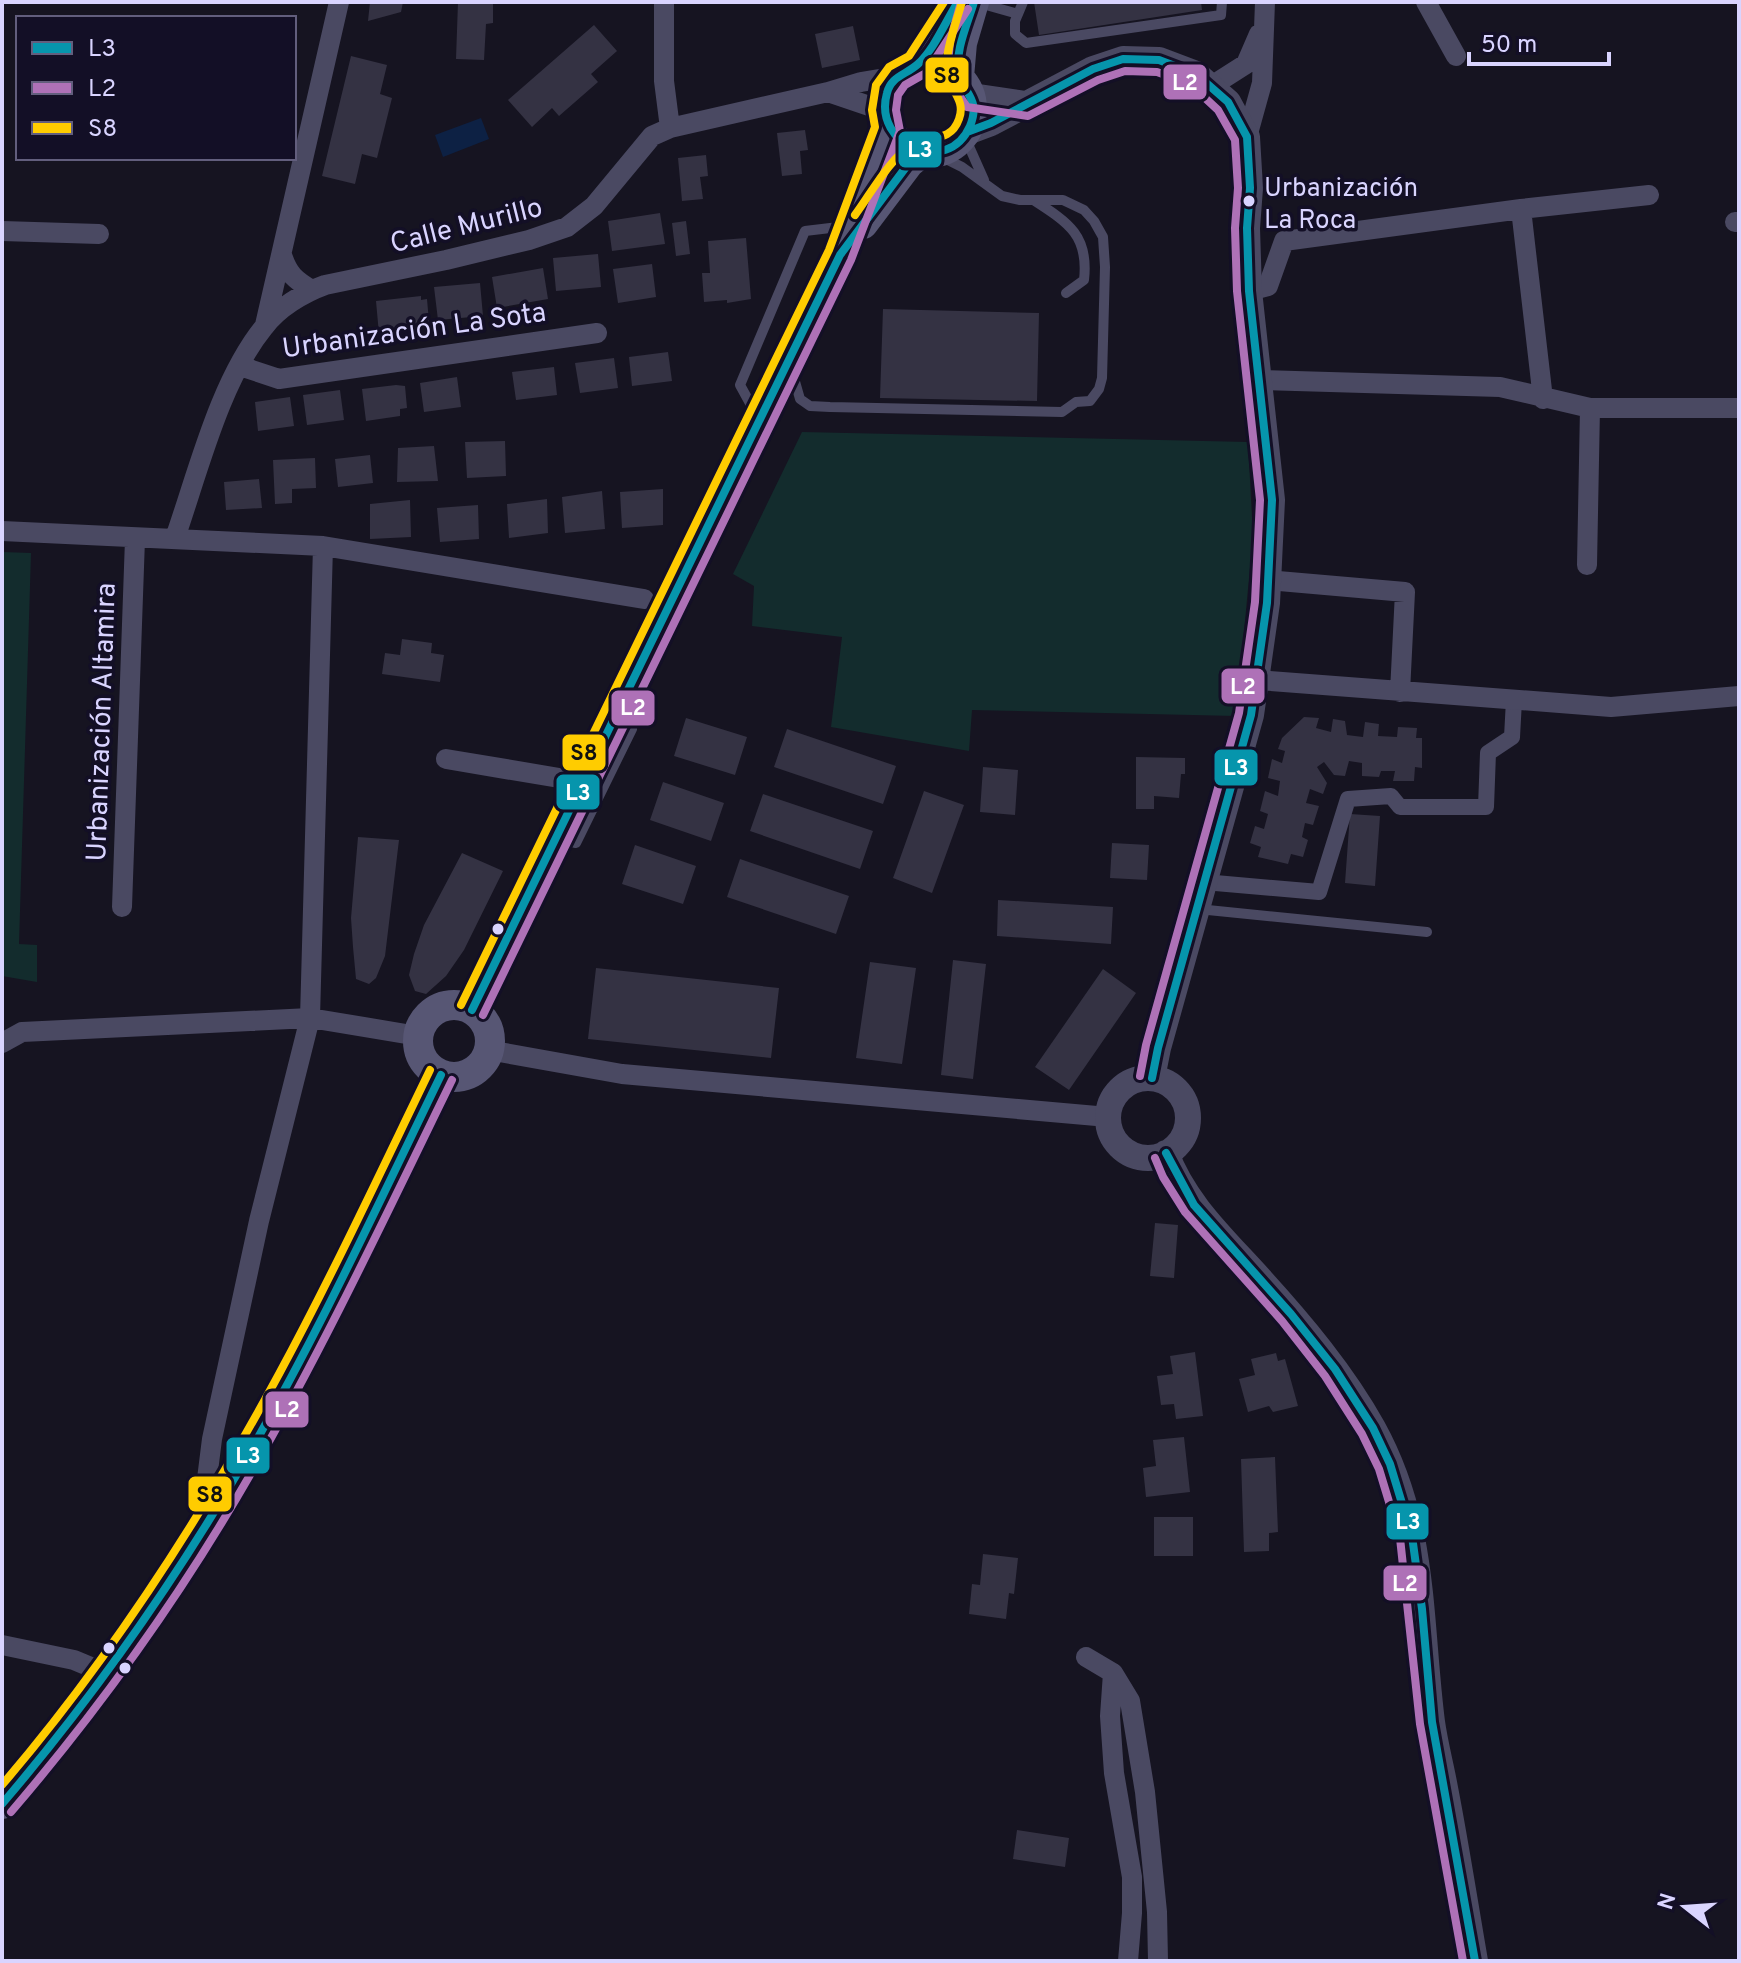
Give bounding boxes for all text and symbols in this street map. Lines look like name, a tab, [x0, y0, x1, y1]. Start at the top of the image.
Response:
legend	[16, 16, 296, 160]
scale bar	[1469, 16, 1609, 66]
text: 50 m	[1481, 31, 1537, 61]
text: L3	[88, 35, 116, 65]
line badge: S8	[924, 56, 970, 94]
line badge: L2	[1162, 63, 1208, 101]
text: S8	[933, 64, 961, 91]
text: L2	[1172, 71, 1198, 98]
text: L2	[88, 75, 116, 105]
text: S8	[88, 115, 117, 145]
line badge: L3	[897, 130, 943, 169]
text: L3	[907, 138, 933, 165]
place label: Urbanización La Roca	[1264, 173, 1418, 238]
street label: Calle Murillo	[387, 191, 547, 263]
marker: Urbanización La Roca	[1241, 193, 1257, 209]
street label: Urbanización La Sota	[280, 296, 549, 368]
street label: Urbanización Altamira	[80, 582, 126, 862]
line badge: L2	[1220, 667, 1266, 705]
text: L2	[1230, 675, 1256, 702]
line badge: L2	[610, 689, 656, 727]
text: L2	[620, 696, 646, 723]
line badge: S8	[561, 733, 607, 772]
text: S8	[570, 741, 598, 768]
line badge: L3	[1213, 748, 1259, 787]
text: L3	[1223, 756, 1249, 783]
line badge: L3	[555, 773, 601, 811]
text: L3	[565, 781, 591, 808]
unlabelled marker	[490, 921, 506, 937]
line badge: L2	[264, 1390, 310, 1429]
text: L2	[274, 1398, 300, 1425]
line badge: L3	[225, 1436, 271, 1475]
text: L3	[235, 1444, 261, 1471]
line badge: S8	[187, 1475, 233, 1513]
text: S8	[196, 1483, 224, 1510]
line badge: L3	[1385, 1502, 1430, 1541]
text: L3	[1395, 1510, 1421, 1537]
line badge: L2	[1382, 1564, 1428, 1602]
text: L2	[1392, 1572, 1418, 1599]
unlabelled marker	[101, 1640, 117, 1656]
unlabelled marker	[117, 1660, 133, 1676]
north arrow	[1645, 1867, 1725, 1947]
text: N	[1653, 1890, 1683, 1913]

